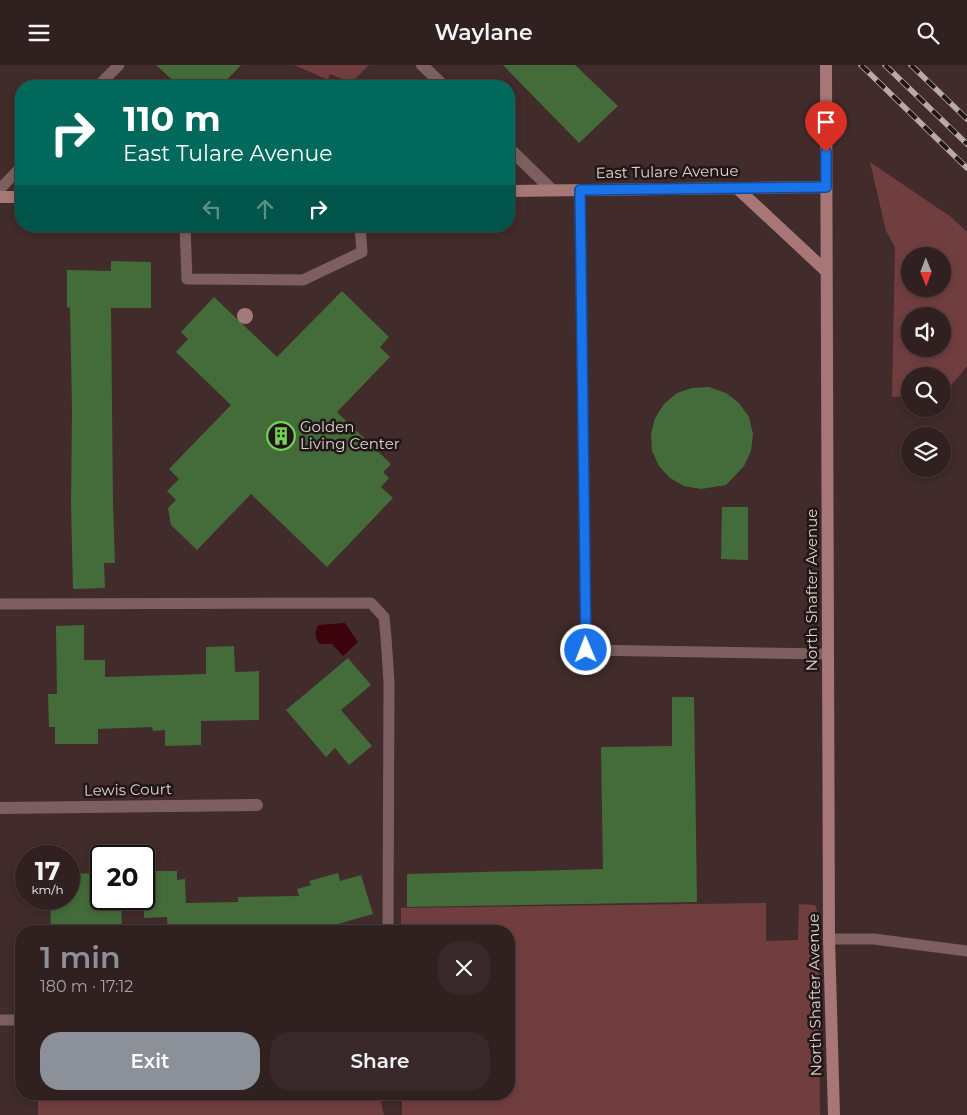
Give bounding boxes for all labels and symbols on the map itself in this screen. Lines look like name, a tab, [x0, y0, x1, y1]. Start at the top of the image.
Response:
pin	[805, 101, 847, 152]
street label: East Tulare Avenue	[595, 161, 739, 182]
north arrow	[901, 247, 951, 297]
place label: Golden Living Center	[300, 417, 400, 453]
building icon: Golden Living Center	[266, 421, 296, 451]
street label: North Shafter Avenue	[802, 509, 821, 671]
position arrow	[559, 623, 611, 675]
street label: Lewis Court	[84, 779, 172, 800]
speed limit sign: 20	[90, 845, 155, 910]
street label: North Shafter Avenue	[804, 913, 825, 1077]

